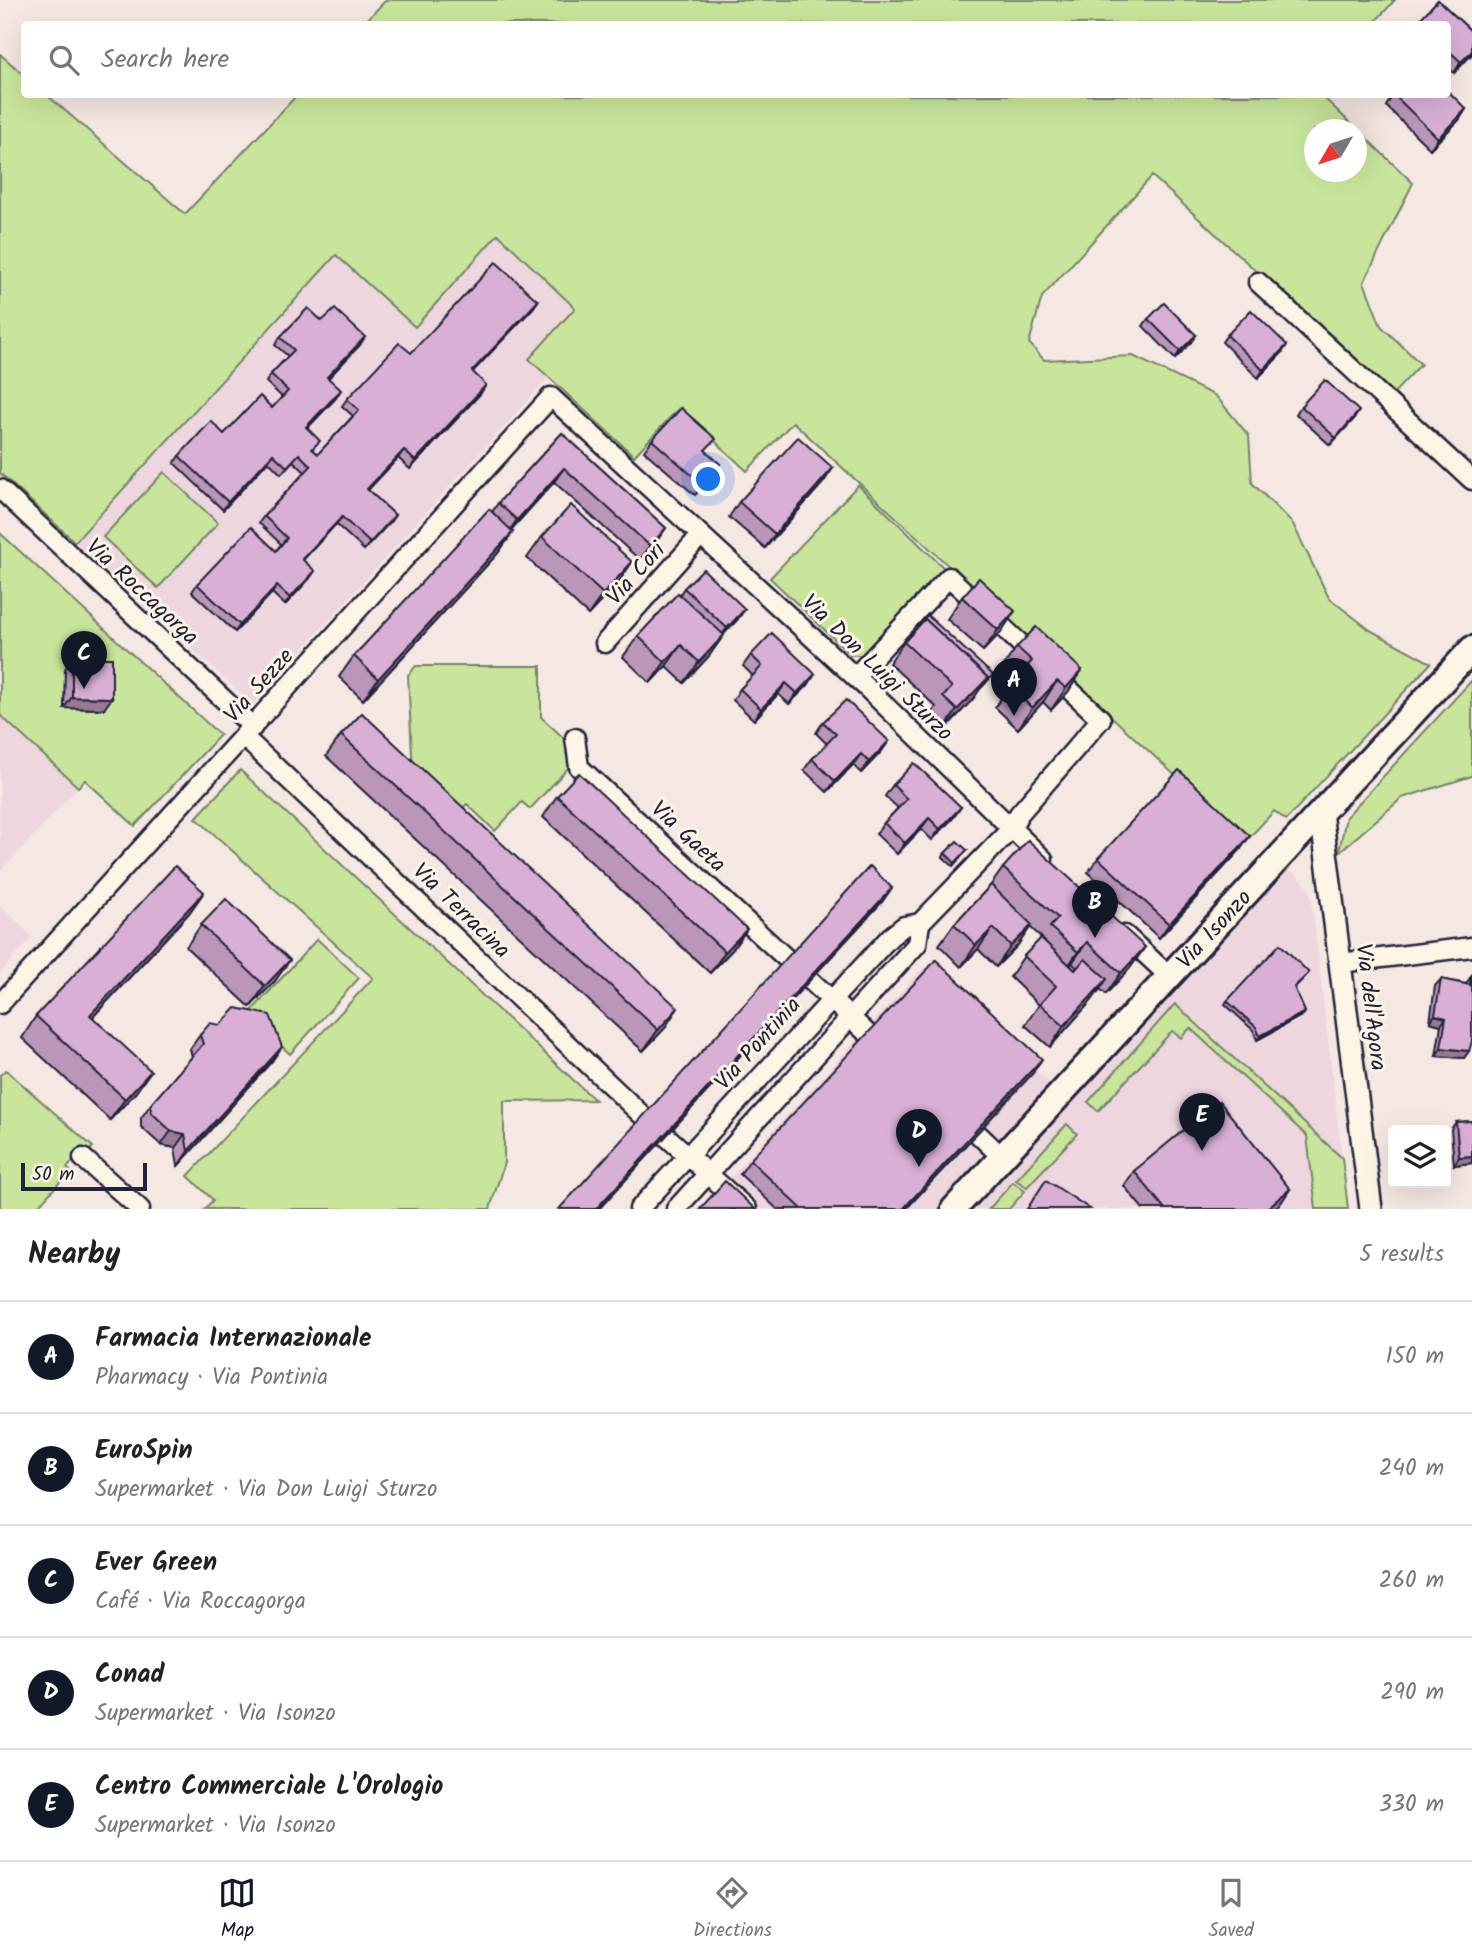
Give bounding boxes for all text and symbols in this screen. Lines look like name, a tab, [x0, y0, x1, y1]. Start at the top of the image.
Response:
search box	[21, 21, 1451, 98]
text: Search here	[101, 39, 229, 81]
icon: search	[45, 41, 83, 79]
north arrow	[1304, 119, 1367, 182]
your location	[691, 462, 725, 496]
street label: Via Roccagorga	[77, 530, 206, 655]
street label: Via Cori	[598, 533, 676, 614]
street label: Via Don Luigi Sturzo	[792, 586, 961, 751]
pin: C	[61, 631, 107, 689]
street label: Via Sezze	[216, 641, 303, 732]
pin: A	[991, 658, 1037, 716]
street label: Via Gaeta	[641, 793, 734, 882]
street label: Via Terracina	[403, 855, 518, 968]
pin: B	[1072, 880, 1118, 938]
street label: Via Isonzo	[1168, 882, 1261, 978]
street label: Via dell'Agora	[1344, 942, 1396, 1073]
street label: Via Pontinia	[706, 989, 811, 1099]
pin: E	[1179, 1093, 1225, 1151]
pin: D	[896, 1109, 942, 1167]
map controls	[1388, 1125, 1451, 1188]
button: layers	[1388, 1125, 1451, 1188]
scale bar	[21, 1160, 147, 1192]
text: 50 m	[32, 1160, 74, 1190]
text: Nearby	[28, 1231, 120, 1279]
text: 5 results	[1359, 1237, 1444, 1273]
text: Farmacia Internazionale	[95, 1318, 371, 1360]
text: A	[44, 1339, 58, 1375]
text: 150 m	[1385, 1339, 1444, 1375]
text: Pharmacy · Via Pontinia	[95, 1360, 328, 1396]
text: EuroSpin	[95, 1430, 193, 1472]
text: B	[44, 1451, 58, 1487]
text: 240 m	[1379, 1451, 1444, 1487]
text: Supermarket · Via Don Luigi Sturzo	[95, 1472, 437, 1508]
text: Ever Green	[95, 1542, 217, 1584]
text: C	[44, 1563, 58, 1599]
text: 260 m	[1379, 1563, 1444, 1599]
text: Café · Via Roccagorga	[95, 1584, 306, 1620]
text: Conad	[95, 1654, 165, 1696]
text: D	[43, 1675, 59, 1711]
text: 290 m	[1380, 1675, 1444, 1711]
text: Supermarket · Via Isonzo	[95, 1696, 336, 1732]
text: Centro Commerciale L'Orologio	[95, 1766, 443, 1808]
text: E	[45, 1787, 57, 1823]
text: 330 m	[1379, 1787, 1444, 1823]
text: Supermarket · Via Isonzo	[95, 1808, 336, 1844]
tab: Map	[218, 1874, 256, 1946]
tab: Directions	[693, 1874, 772, 1946]
tab: Saved	[1209, 1874, 1254, 1946]

